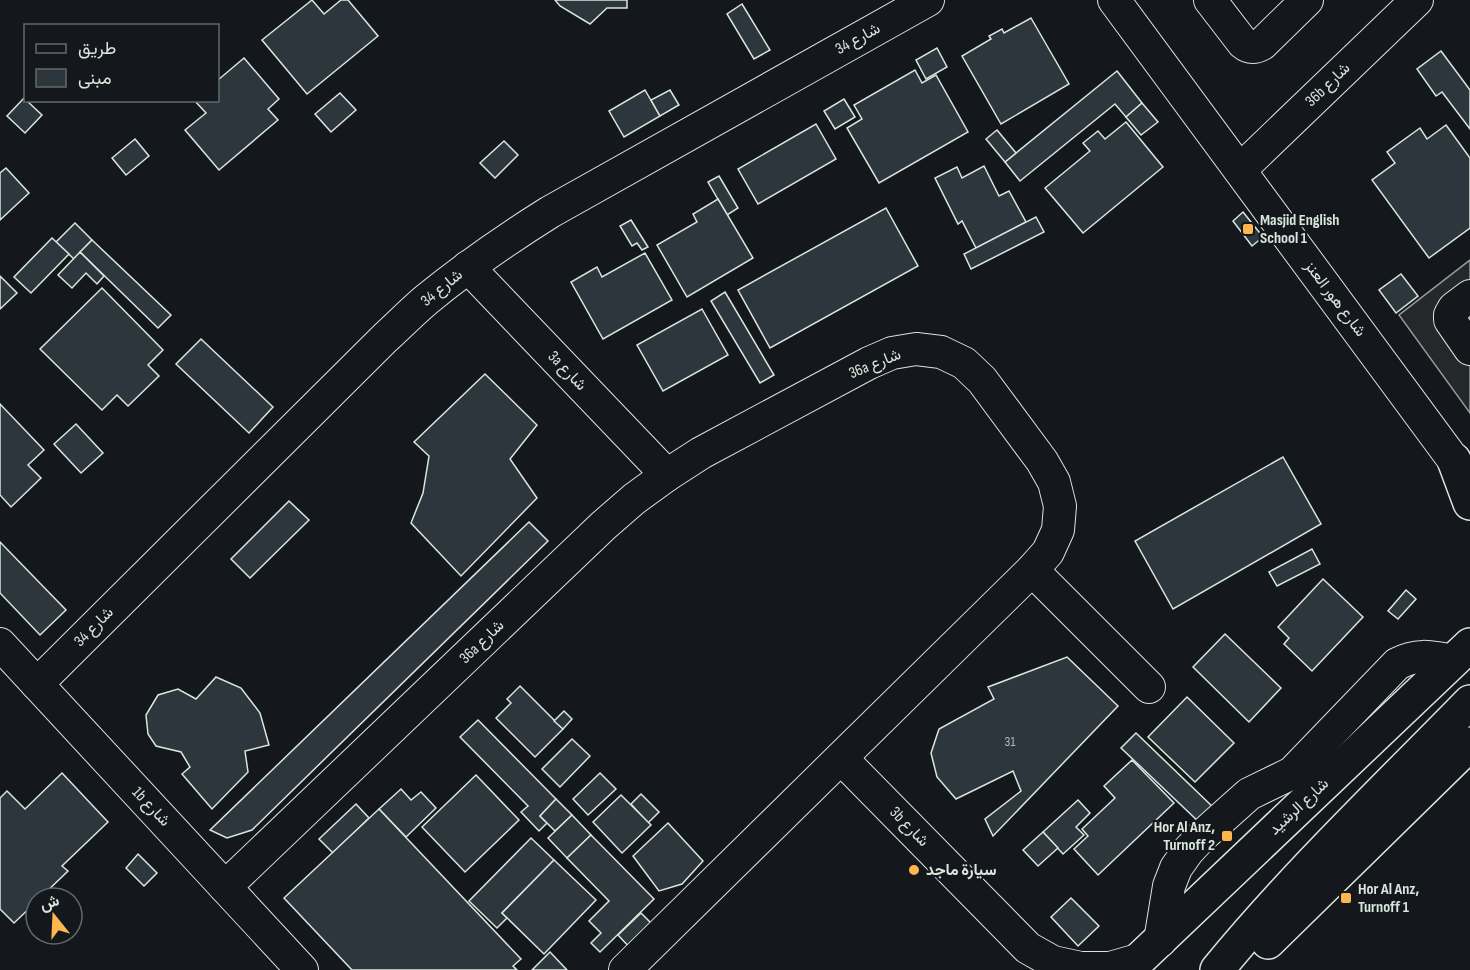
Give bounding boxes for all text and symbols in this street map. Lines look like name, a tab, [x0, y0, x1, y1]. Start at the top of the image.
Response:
street label: شارع 34	[832, 19, 884, 60]
legend	[24, 24, 219, 102]
text: طريق	[78, 38, 116, 59]
street label: 36b شارع	[1302, 59, 1355, 112]
text: مبنى	[78, 68, 112, 89]
place label: Masjid English School 1	[1260, 211, 1339, 248]
marker: Masjid English School 1	[1241, 222, 1255, 236]
street label: شارع هور العنز	[1299, 257, 1370, 341]
street label: شارع 34	[417, 265, 467, 311]
street label: 36a شارع	[846, 345, 904, 384]
street label: 3a شارع	[543, 347, 590, 395]
street label: شارع 34	[70, 603, 118, 651]
street label: 36a شارع	[456, 616, 509, 669]
house number: 31	[1005, 733, 1015, 750]
street label: شارع الرشيد	[1265, 775, 1334, 840]
street label: 1b شارع	[127, 783, 174, 831]
street label: 3b شارع	[885, 803, 933, 852]
place label: Hor Al Anz, Turnoff 2	[1154, 818, 1215, 855]
marker: Hor Al Anz, Turnoff 2	[1220, 829, 1234, 843]
place label: سيارة ماجد	[926, 861, 997, 880]
marker: سيارة ماجد	[907, 863, 921, 877]
place label: Hor Al Anz, Turnoff 1	[1358, 880, 1420, 917]
north arrow	[24, 886, 84, 946]
text: ش	[38, 891, 62, 915]
marker: Hor Al Anz, Turnoff 1	[1339, 891, 1353, 905]

